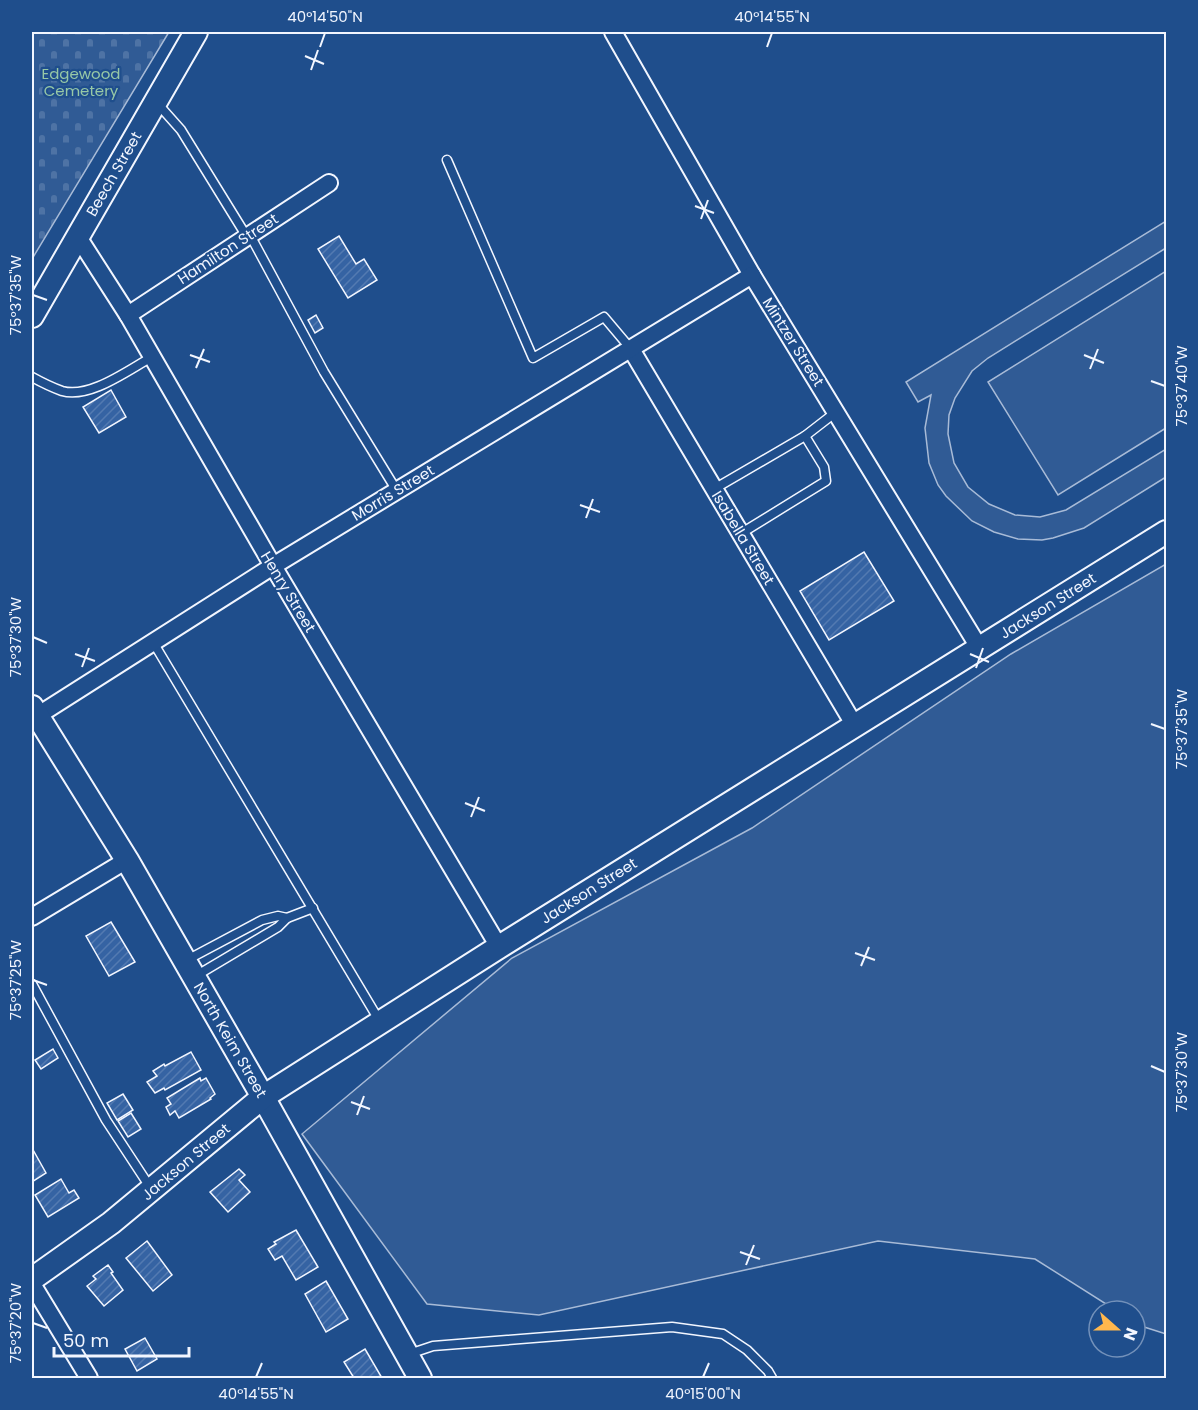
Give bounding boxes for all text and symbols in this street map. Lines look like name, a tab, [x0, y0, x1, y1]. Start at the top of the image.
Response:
text: 40°14'50"N	[287, 6, 363, 27]
text: 40°14'55"N	[734, 6, 810, 27]
park label: Edgewood Cemetery	[42, 63, 120, 101]
street label: Beech Street	[81, 128, 146, 220]
street label: Hamilton Street	[173, 208, 282, 289]
text: 75°37'35"W	[5, 254, 26, 335]
street label: Mintzer Street	[758, 293, 829, 390]
text: 75°37'40"W	[1171, 345, 1192, 427]
street label: Morris Street	[347, 460, 438, 526]
street label: Isabella Street	[707, 487, 780, 589]
street label: Henry Street	[256, 547, 321, 636]
street label: Jackson Street	[996, 568, 1100, 644]
text: 75°37'30"W	[5, 596, 26, 677]
text: 75°37'35"W	[1171, 688, 1192, 769]
street label: Jackson Street	[537, 853, 641, 929]
text: 75°37'25"W	[5, 940, 26, 1020]
street label: North Keim Street	[189, 978, 272, 1101]
text: 75°37'30"W	[1171, 1031, 1192, 1112]
street label: Jackson Street	[137, 1118, 235, 1205]
text: 75°37'20"W	[5, 1283, 26, 1363]
north arrow	[1087, 1299, 1147, 1359]
scale bar	[54, 1320, 189, 1358]
text: N	[1118, 1324, 1143, 1344]
text: 50 m	[63, 1328, 109, 1353]
text: 40°14'55"N	[218, 1383, 294, 1404]
text: 40°15'00"N	[665, 1383, 741, 1404]

